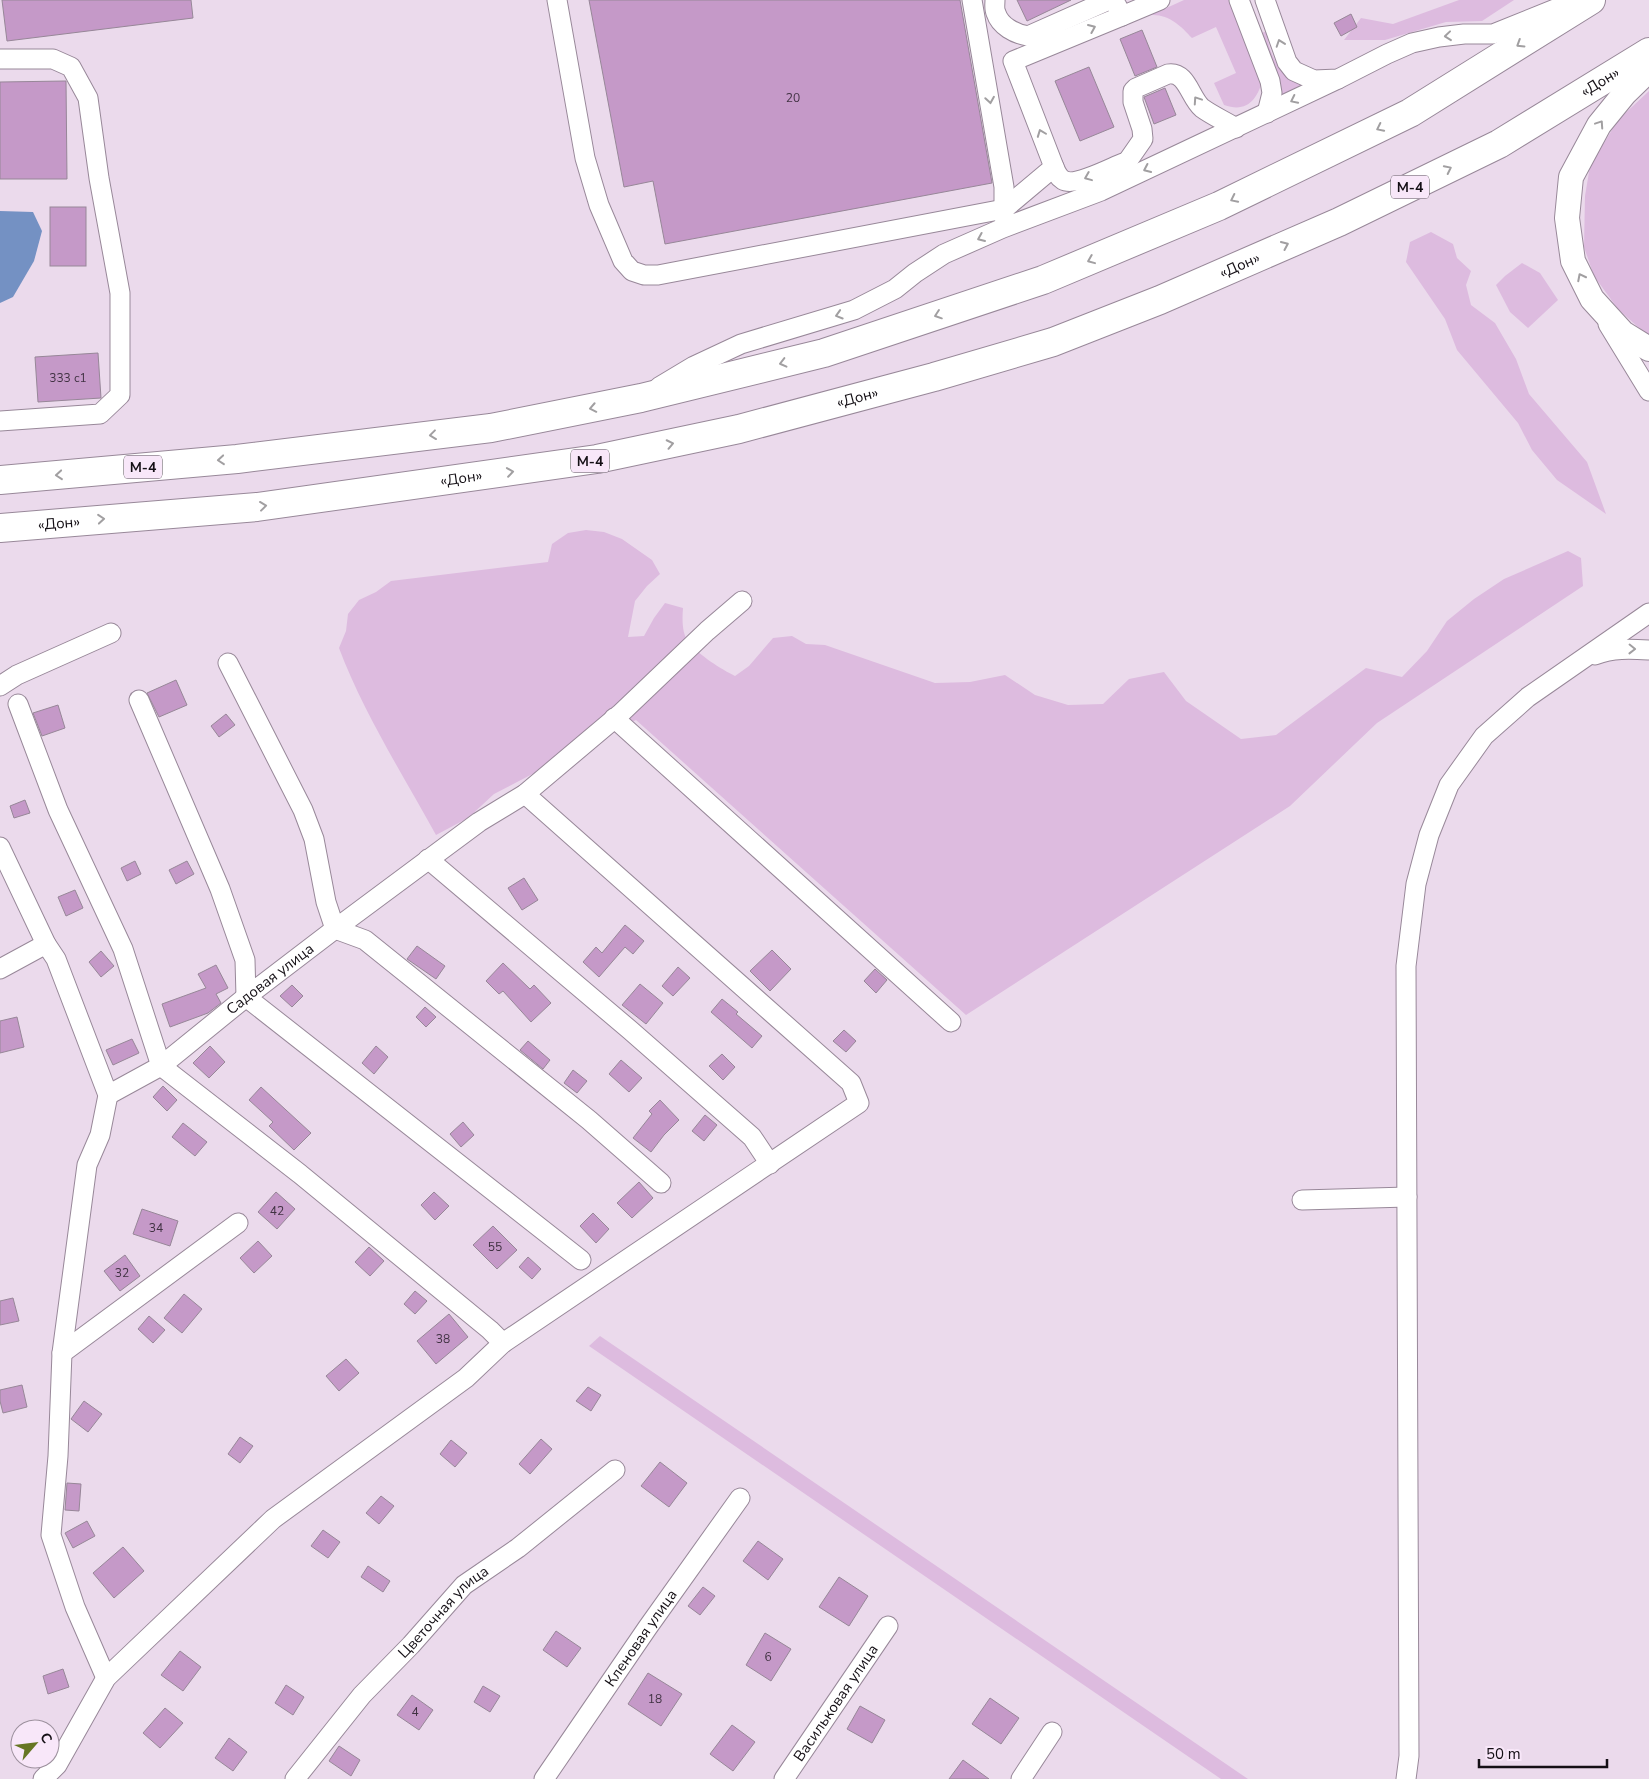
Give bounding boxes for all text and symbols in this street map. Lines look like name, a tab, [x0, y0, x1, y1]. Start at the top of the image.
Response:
one-way arrow	[1087, 24, 1095, 34]
one-way arrow	[1444, 30, 1452, 41]
one-way arrow	[1516, 38, 1525, 48]
one-way arrow	[1276, 39, 1286, 47]
street label: «Дон»	[1577, 62, 1623, 102]
house number: 20	[786, 90, 800, 106]
one-way arrow	[1290, 94, 1299, 105]
one-way arrow	[984, 95, 994, 104]
one-way arrow	[1194, 97, 1203, 106]
one-way arrow	[1594, 121, 1603, 130]
one-way arrow	[1376, 122, 1385, 132]
one-way arrow	[1037, 129, 1047, 138]
one-way arrow	[1143, 163, 1152, 174]
one-way arrow	[1443, 165, 1452, 175]
one-way arrow	[1084, 171, 1093, 182]
road number: М-4	[1391, 176, 1429, 198]
one-way arrow	[1230, 193, 1239, 203]
one-way arrow	[977, 232, 986, 243]
one-way arrow	[1280, 241, 1289, 252]
street label: «Дон»	[1216, 248, 1263, 283]
one-way arrow	[1087, 253, 1096, 264]
one-way arrow	[1577, 273, 1587, 282]
one-way arrow	[835, 309, 843, 319]
one-way arrow	[935, 309, 943, 319]
one-way arrow	[779, 357, 788, 368]
house number: 333 с1	[49, 370, 87, 386]
street label: «Дон»	[835, 382, 880, 413]
one-way arrow	[589, 402, 598, 412]
one-way arrow	[429, 429, 437, 440]
one-way arrow	[666, 439, 675, 450]
road number: М-4	[571, 450, 609, 472]
one-way arrow	[217, 455, 225, 466]
road number: М-4	[124, 456, 162, 478]
street label: «Дон»	[439, 465, 483, 491]
one-way arrow	[506, 467, 515, 477]
one-way arrow	[55, 469, 63, 480]
one-way arrow	[259, 501, 267, 512]
street label: «Дон»	[37, 512, 81, 535]
one-way arrow	[97, 514, 105, 525]
one-way arrow	[1629, 644, 1637, 654]
street label: Садовая улица	[222, 939, 318, 1019]
house number: 42	[270, 1203, 284, 1219]
house number: 34	[149, 1220, 163, 1236]
house number: 55	[488, 1239, 502, 1255]
house number: 32	[115, 1265, 129, 1281]
house number: 38	[436, 1331, 450, 1347]
street label: Цветочная улица	[394, 1561, 492, 1662]
street label: Кленовая улица	[600, 1586, 682, 1691]
street label: Васильковая улица	[789, 1640, 883, 1765]
house number: 6	[764, 1649, 772, 1665]
house number: 18	[648, 1691, 662, 1707]
house number: 4	[411, 1704, 419, 1720]
north arrow	[10, 1719, 60, 1769]
text: С	[35, 1729, 57, 1747]
scale bar	[1479, 1736, 1606, 1768]
text: 50 m	[1486, 1744, 1521, 1764]

